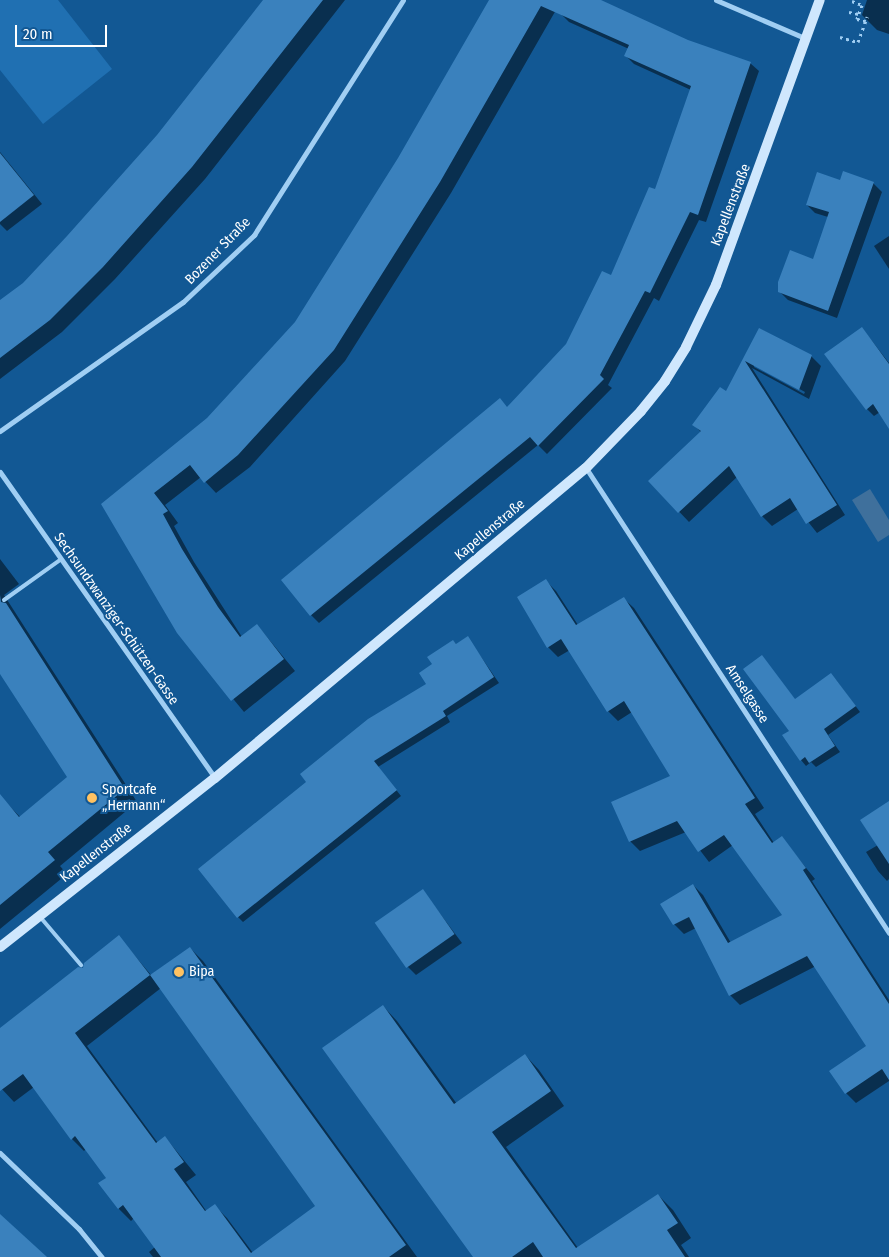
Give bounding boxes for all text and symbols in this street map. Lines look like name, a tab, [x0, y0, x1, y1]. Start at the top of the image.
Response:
scale bar	[18, 15, 110, 47]
text: 20 m	[23, 25, 53, 43]
street label: Kapellenstraße	[708, 162, 754, 248]
street label: Bozener Straße	[182, 214, 254, 288]
street label: Kapellenstraße	[451, 496, 529, 564]
street label: Sechsundzwanziger-Schützen-Gasse	[50, 530, 182, 708]
street label: Amselgasse	[722, 662, 772, 726]
place label: Sportcafe „Hermann“	[102, 782, 165, 814]
marker: Sportcafe „Hermann“	[86, 792, 98, 804]
street label: Kapellenstraße	[57, 820, 135, 886]
place label: Bipa	[189, 964, 214, 980]
marker: Bipa	[173, 966, 185, 978]

